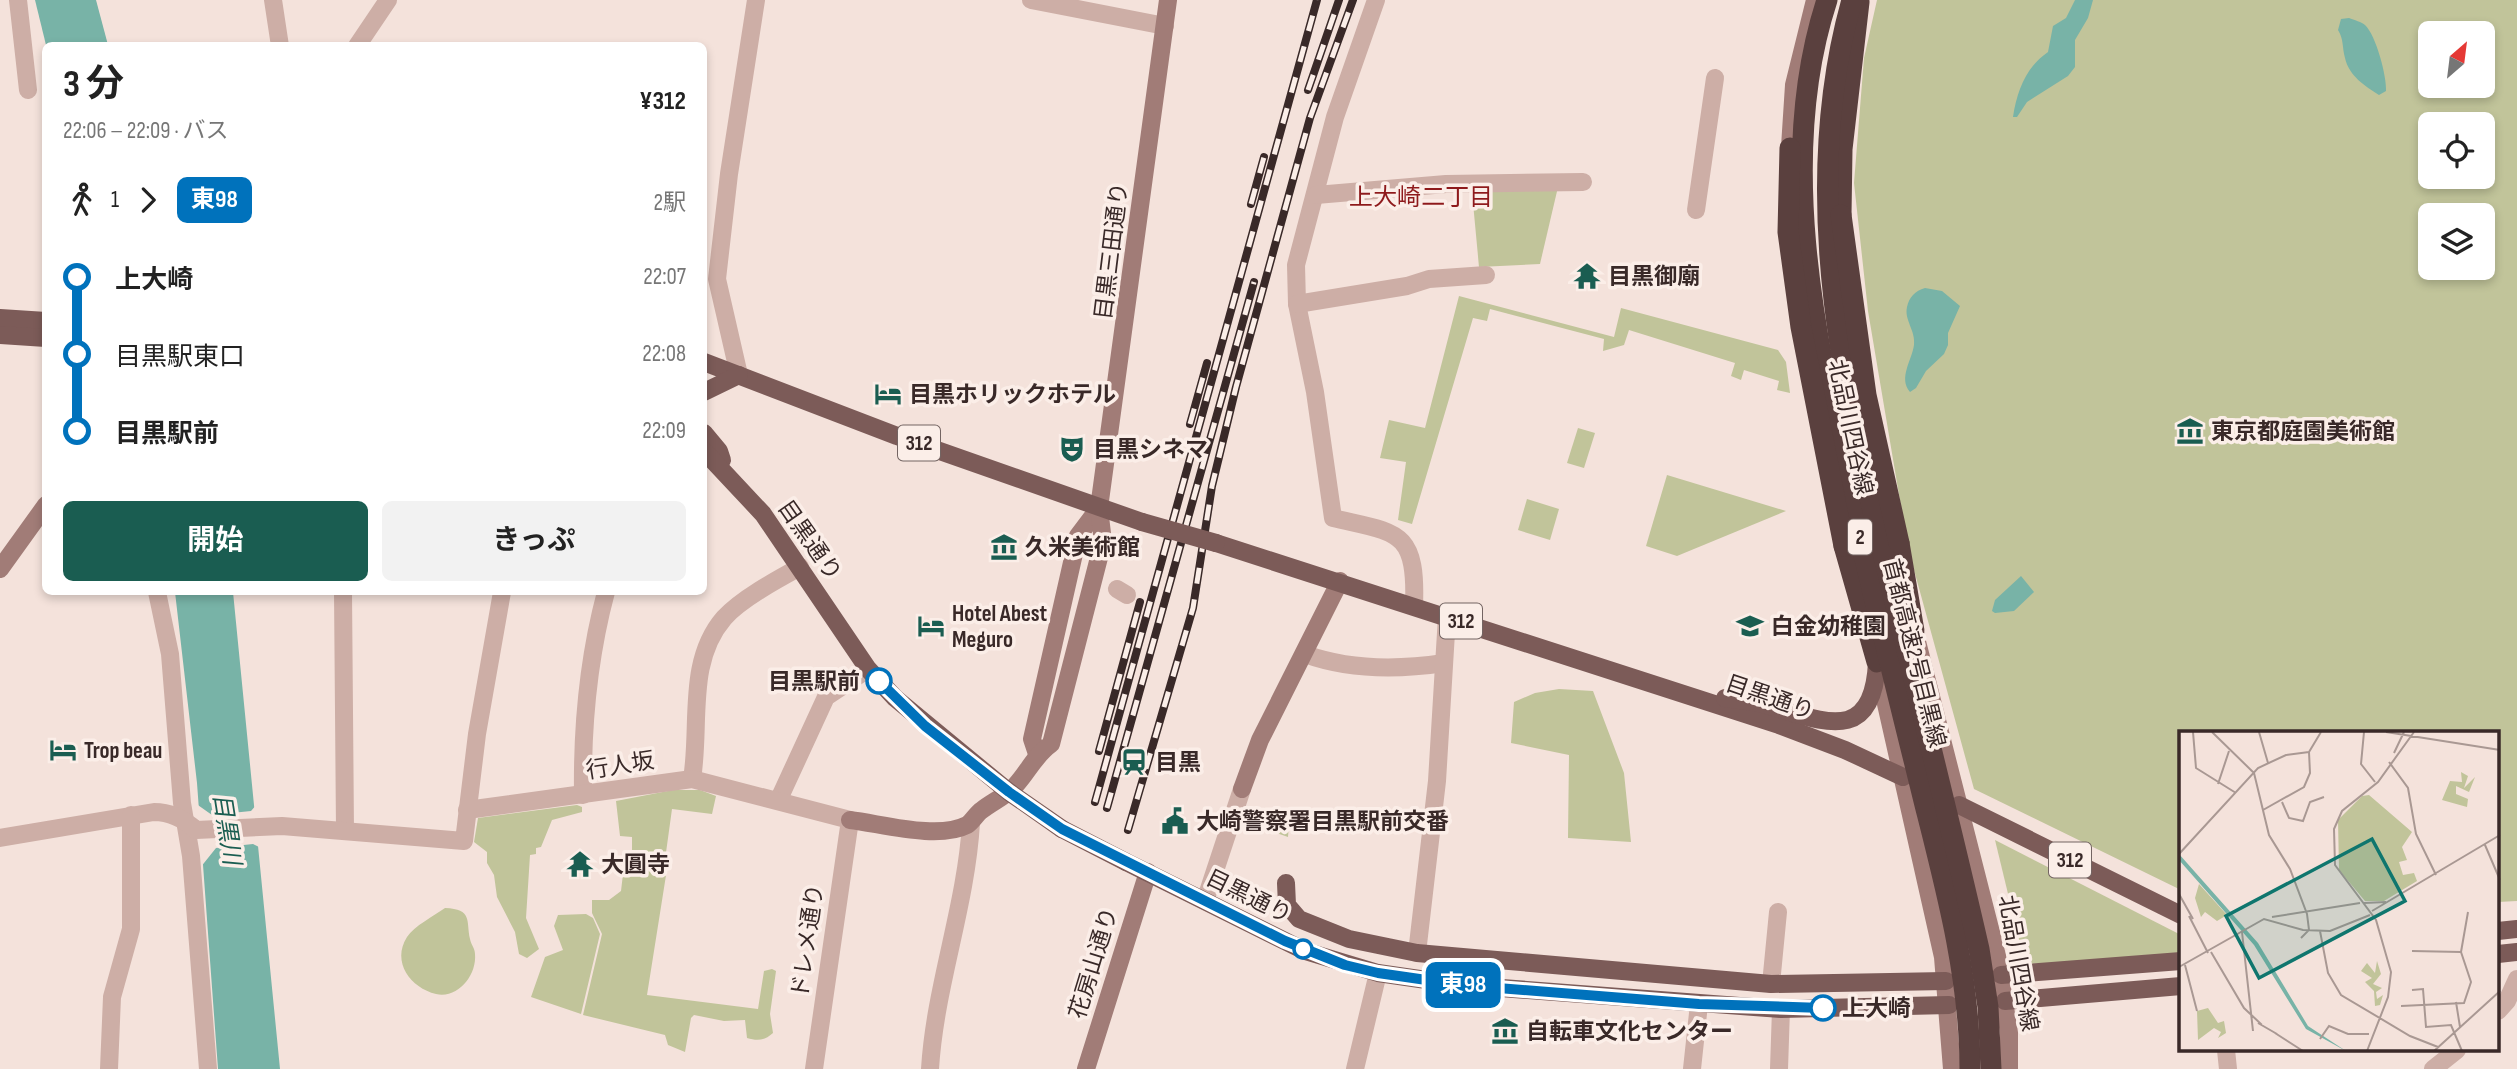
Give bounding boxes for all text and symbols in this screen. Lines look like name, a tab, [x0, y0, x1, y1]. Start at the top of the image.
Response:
north arrow	[2418, 21, 2496, 98]
map controls	[2418, 21, 2495, 280]
text: 3 分	[63, 62, 124, 107]
text: ¥312	[639, 86, 686, 117]
button: locate	[2418, 112, 2495, 189]
text: 22:06 – 22:09 · バス	[63, 117, 228, 145]
icon: walk	[63, 181, 101, 219]
icon: forward	[129, 181, 167, 219]
street label: 目黒三田通り	[1090, 181, 1134, 321]
district label: 上大崎二丁目	[1349, 183, 1493, 212]
text: 東98	[191, 185, 238, 214]
text: 1	[111, 186, 119, 214]
text: 2駅	[654, 189, 686, 217]
button: layers	[2418, 203, 2495, 280]
temple icon: 目黒御廟	[1572, 261, 1602, 291]
text: 22:07	[643, 263, 686, 291]
place label: 目黒御廟	[1608, 263, 1700, 291]
text: 上大崎	[115, 265, 193, 296]
text: 22:08	[642, 340, 686, 368]
text: 目黒駅東口	[115, 342, 245, 373]
street label: 北品川四谷線	[1822, 357, 1878, 498]
hotel icon: 目黒ホリックホテル	[873, 379, 903, 409]
place label: 目黒ホリックホテル	[909, 381, 1116, 409]
museum icon: 東京都庭園美術館	[2175, 416, 2205, 446]
text: 22:09	[642, 417, 686, 445]
place label: 東京都庭園美術館	[2211, 418, 2395, 446]
text: 目黒駅前	[115, 419, 219, 450]
road number: 312	[898, 426, 940, 460]
theatre icon: 目黒シネマ	[1057, 434, 1087, 464]
place label: 目黒シネマ	[1093, 436, 1208, 464]
street label: 目黒通り	[771, 495, 847, 586]
button: 開始	[63, 501, 368, 581]
button: きっぷ	[382, 501, 686, 581]
road number: 2	[1848, 520, 1872, 554]
museum icon: 久米美術館	[989, 532, 1019, 562]
place label: 久米美術館	[1025, 534, 1140, 562]
street label: 首都高速2号目黒線	[1877, 556, 1951, 750]
place label: Hotel Abest Meguro	[952, 600, 1048, 654]
road number: 312	[1440, 604, 1482, 638]
hotel icon: Hotel Abest Meguro	[916, 611, 946, 641]
school or university icon: 白金幼稚園	[1735, 611, 1765, 641]
place label: 白金幼稚園	[1771, 613, 1886, 641]
place label: 目黒駅前	[768, 668, 860, 696]
marker: 目黒駅前	[866, 668, 892, 694]
street label: 目黒通り	[1722, 670, 1818, 726]
inset map	[2179, 731, 2500, 1052]
hotel icon: Trop beau	[48, 735, 78, 765]
place label: Trop beau	[84, 737, 162, 765]
street label: 行人坂	[584, 747, 656, 785]
station icon: 目黒	[1119, 747, 1149, 777]
place label: 目黒	[1155, 749, 1201, 777]
water label: 目黒川	[207, 791, 247, 870]
public building icon: 大崎警察署目黒駅前交番	[1160, 806, 1190, 836]
place label: 大崎警察署目黒駅前交番	[1196, 808, 1449, 836]
road number: 312	[2049, 842, 2091, 878]
temple icon: 大圓寺	[565, 849, 595, 879]
place label: 大圓寺	[601, 851, 670, 879]
street label: 目黒通り	[1201, 864, 1296, 930]
street label: ドレメ通り	[786, 882, 830, 1000]
street label: 北品川四谷線	[1992, 893, 2044, 1034]
street label: 花房山通り	[1064, 904, 1124, 1022]
unlabelled marker	[1293, 939, 1313, 959]
line badge: 東98	[1423, 962, 1503, 1008]
text: 東98	[1440, 970, 1486, 999]
marker: 上大崎	[1810, 995, 1836, 1021]
place label: 上大崎	[1842, 995, 1911, 1023]
museum icon: 自転車文化センター	[1490, 1016, 1520, 1046]
place label: 自転車文化センター	[1526, 1018, 1733, 1046]

